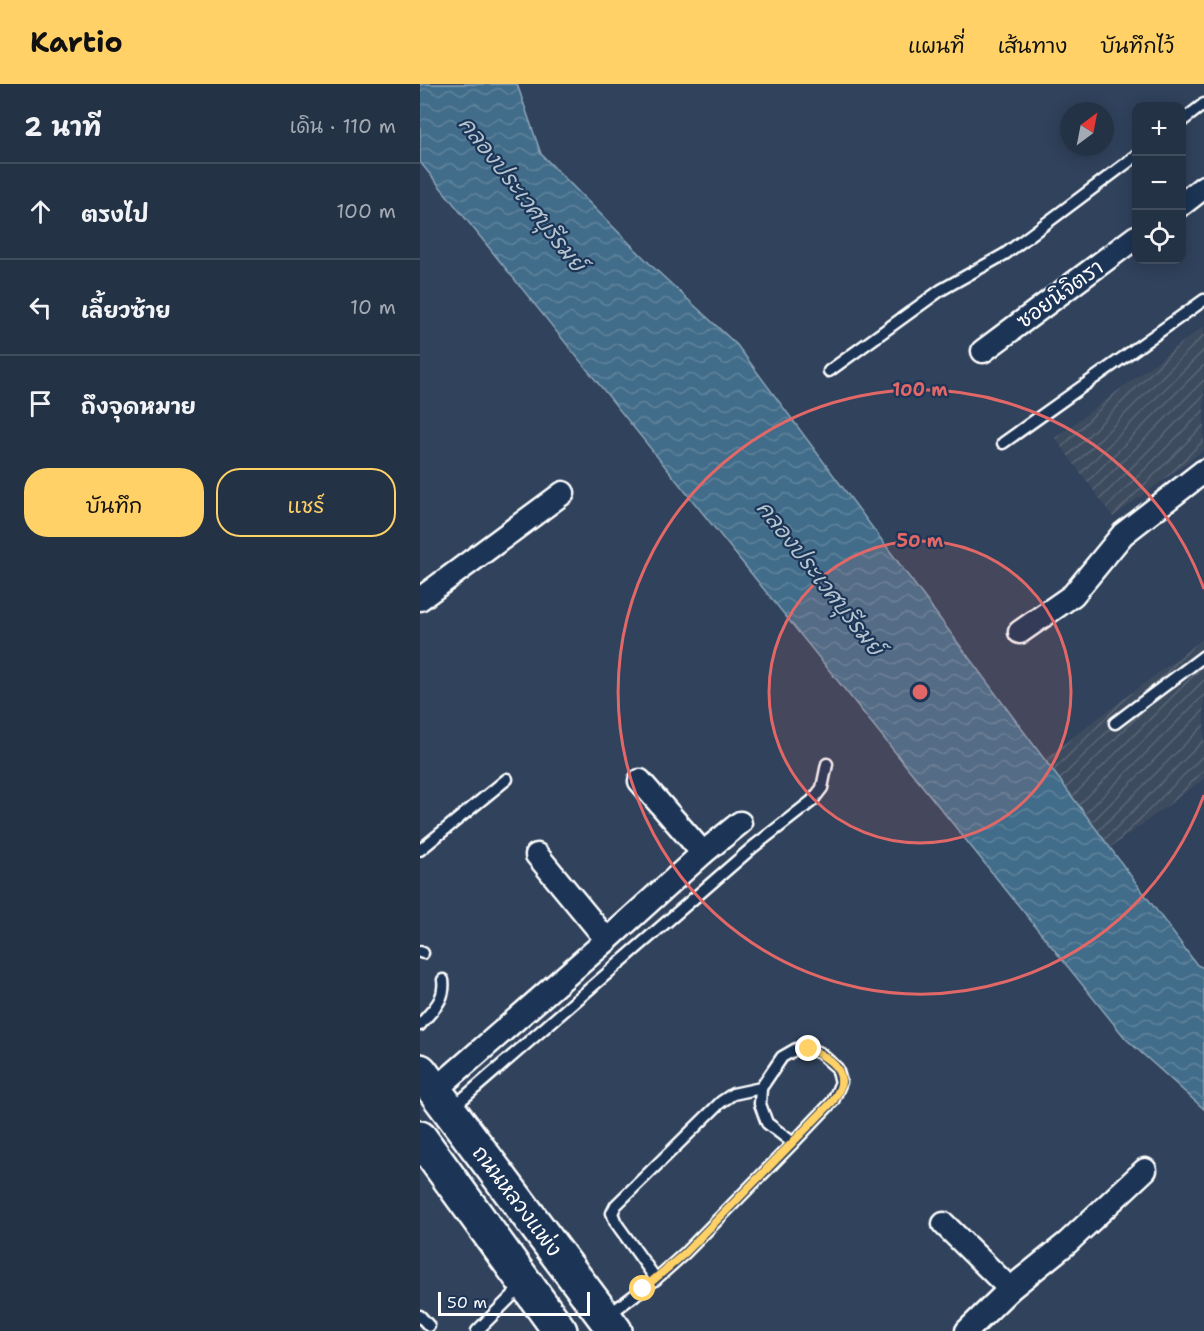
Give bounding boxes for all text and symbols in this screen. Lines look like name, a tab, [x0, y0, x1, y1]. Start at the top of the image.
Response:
text: Kartio	[30, 23, 123, 61]
text: แผนที่	[908, 32, 965, 60]
text: เส้นทาง	[998, 32, 1067, 60]
text: บันทึกไว้	[1100, 32, 1174, 60]
north arrow	[1060, 102, 1114, 156]
map controls	[1132, 102, 1186, 264]
button: +	[1132, 102, 1186, 156]
text: 2 นาที	[24, 109, 101, 144]
water label: คลองประเวศบุรีรมย์	[451, 110, 595, 283]
text: เดิน · 110 m	[290, 113, 396, 139]
button: −	[1132, 156, 1186, 210]
icon: ahead	[24, 195, 57, 228]
text: 100 m	[336, 198, 396, 224]
text: ตรงไป	[81, 200, 149, 229]
button: locate	[1132, 210, 1186, 264]
street label: ซอยนิจิตรา	[1011, 253, 1109, 335]
icon: left	[24, 291, 57, 324]
text: 10 m	[350, 294, 396, 320]
text: เลี้ยวซ้าย	[81, 296, 171, 325]
text: 100 m	[892, 378, 948, 402]
icon: arrive	[24, 387, 57, 420]
text: ถึงจุดหมาย	[81, 392, 196, 421]
button: บันทึก	[24, 468, 204, 537]
button: แชร์	[216, 468, 396, 537]
water label: คลองประเวศบุรีรมย์	[749, 494, 893, 667]
text: 50 m	[897, 529, 944, 553]
centre of rings	[910, 682, 930, 702]
route end	[795, 1035, 821, 1061]
street label: ถนนหลวงแพ่ง	[466, 1140, 568, 1262]
route start	[629, 1275, 655, 1301]
scale bar	[438, 1289, 590, 1316]
text: 50 m	[447, 1292, 487, 1313]

